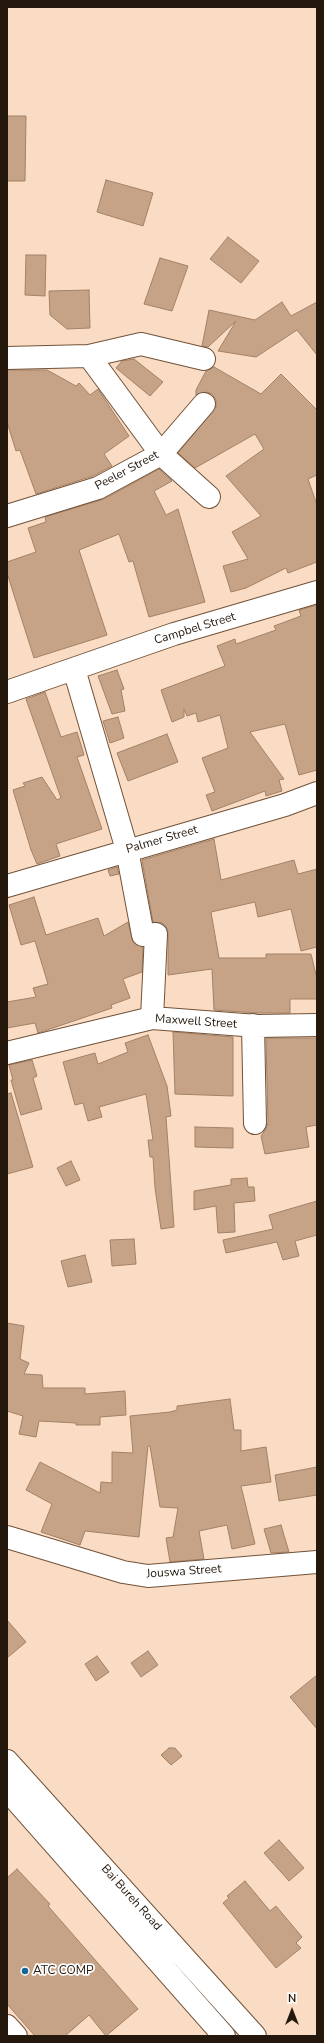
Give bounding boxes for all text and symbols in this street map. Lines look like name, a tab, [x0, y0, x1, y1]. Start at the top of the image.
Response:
street label: Peeler Street	[93, 448, 161, 494]
street label: Campbel Street	[153, 610, 237, 648]
street label: Palmer Street	[124, 823, 200, 857]
street label: Maxwell Street	[155, 1012, 237, 1032]
street label: Jouswa Street	[146, 1562, 222, 1582]
street label: Bai Bureh Road	[98, 1862, 164, 1934]
place label: ATC COMP	[33, 1964, 94, 1978]
marker: ATC COMP	[20, 1966, 30, 1976]
north arrow	[272, 1991, 312, 2031]
text: N	[288, 1991, 296, 2006]

